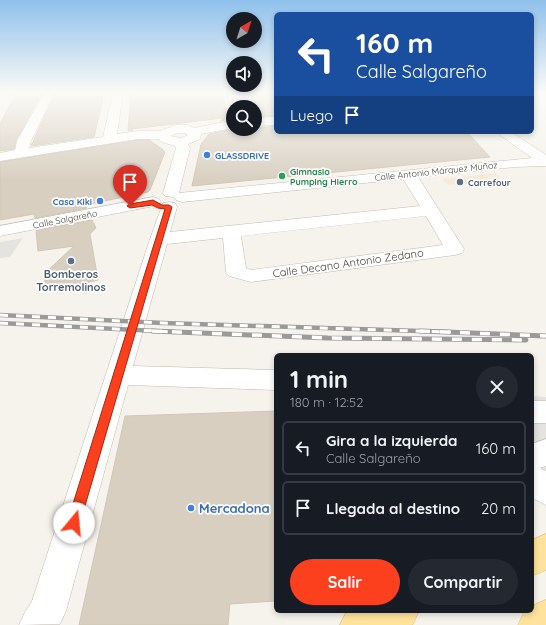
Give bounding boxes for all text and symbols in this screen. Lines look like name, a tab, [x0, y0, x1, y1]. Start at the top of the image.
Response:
north arrow	[226, 12, 262, 48]
map controls	[226, 12, 262, 136]
text: 160 m	[356, 25, 433, 60]
icon: left	[290, 28, 342, 80]
button: sound	[226, 56, 262, 92]
text: Calle Salgareño	[356, 60, 487, 83]
button: search	[226, 100, 262, 136]
icon: arrive	[341, 104, 363, 126]
text: Luego	[290, 106, 333, 125]
marker: GLASSDRIVE	[202, 150, 212, 160]
place label: GLASSDRIVE	[215, 150, 269, 161]
street label: Calle Antonio Márquez Muñoz	[374, 159, 498, 183]
pin	[113, 165, 147, 206]
place label: Gimnasio Pumping Hierro	[290, 166, 358, 187]
icon: arrive	[119, 171, 141, 193]
marker: Gimnasio Pumping Hierro	[277, 171, 287, 181]
marker: Carrefour	[455, 177, 465, 187]
place label: Carrefour	[468, 177, 511, 188]
place label: Casa Kiki	[53, 196, 92, 207]
marker: Casa Kiki	[95, 196, 105, 206]
street label: Calle Salgareño	[32, 207, 98, 231]
street label: Calle Decano Antonio Zedano	[272, 245, 425, 281]
marker: Bomberos Torremolinos	[66, 256, 76, 266]
place label: Bomberos Torremolinos	[36, 267, 106, 294]
text: 1 min	[290, 364, 348, 394]
button: close	[476, 366, 518, 408]
text: 180 m · 12:52	[290, 394, 363, 410]
text: Gira a la izquierda	[326, 431, 458, 450]
icon: left	[292, 437, 314, 459]
text: 160 m	[476, 439, 516, 458]
text: Calle Salgareño	[326, 450, 421, 466]
icon: arrive	[292, 497, 314, 519]
text: Llegada al destino	[326, 499, 460, 518]
text: 20 m	[481, 499, 516, 518]
place label: Mercadona	[199, 500, 270, 516]
position arrow	[53, 502, 95, 544]
marker: Mercadona	[186, 503, 196, 513]
button: Salir	[290, 559, 400, 605]
button: Compartir	[408, 559, 518, 605]

